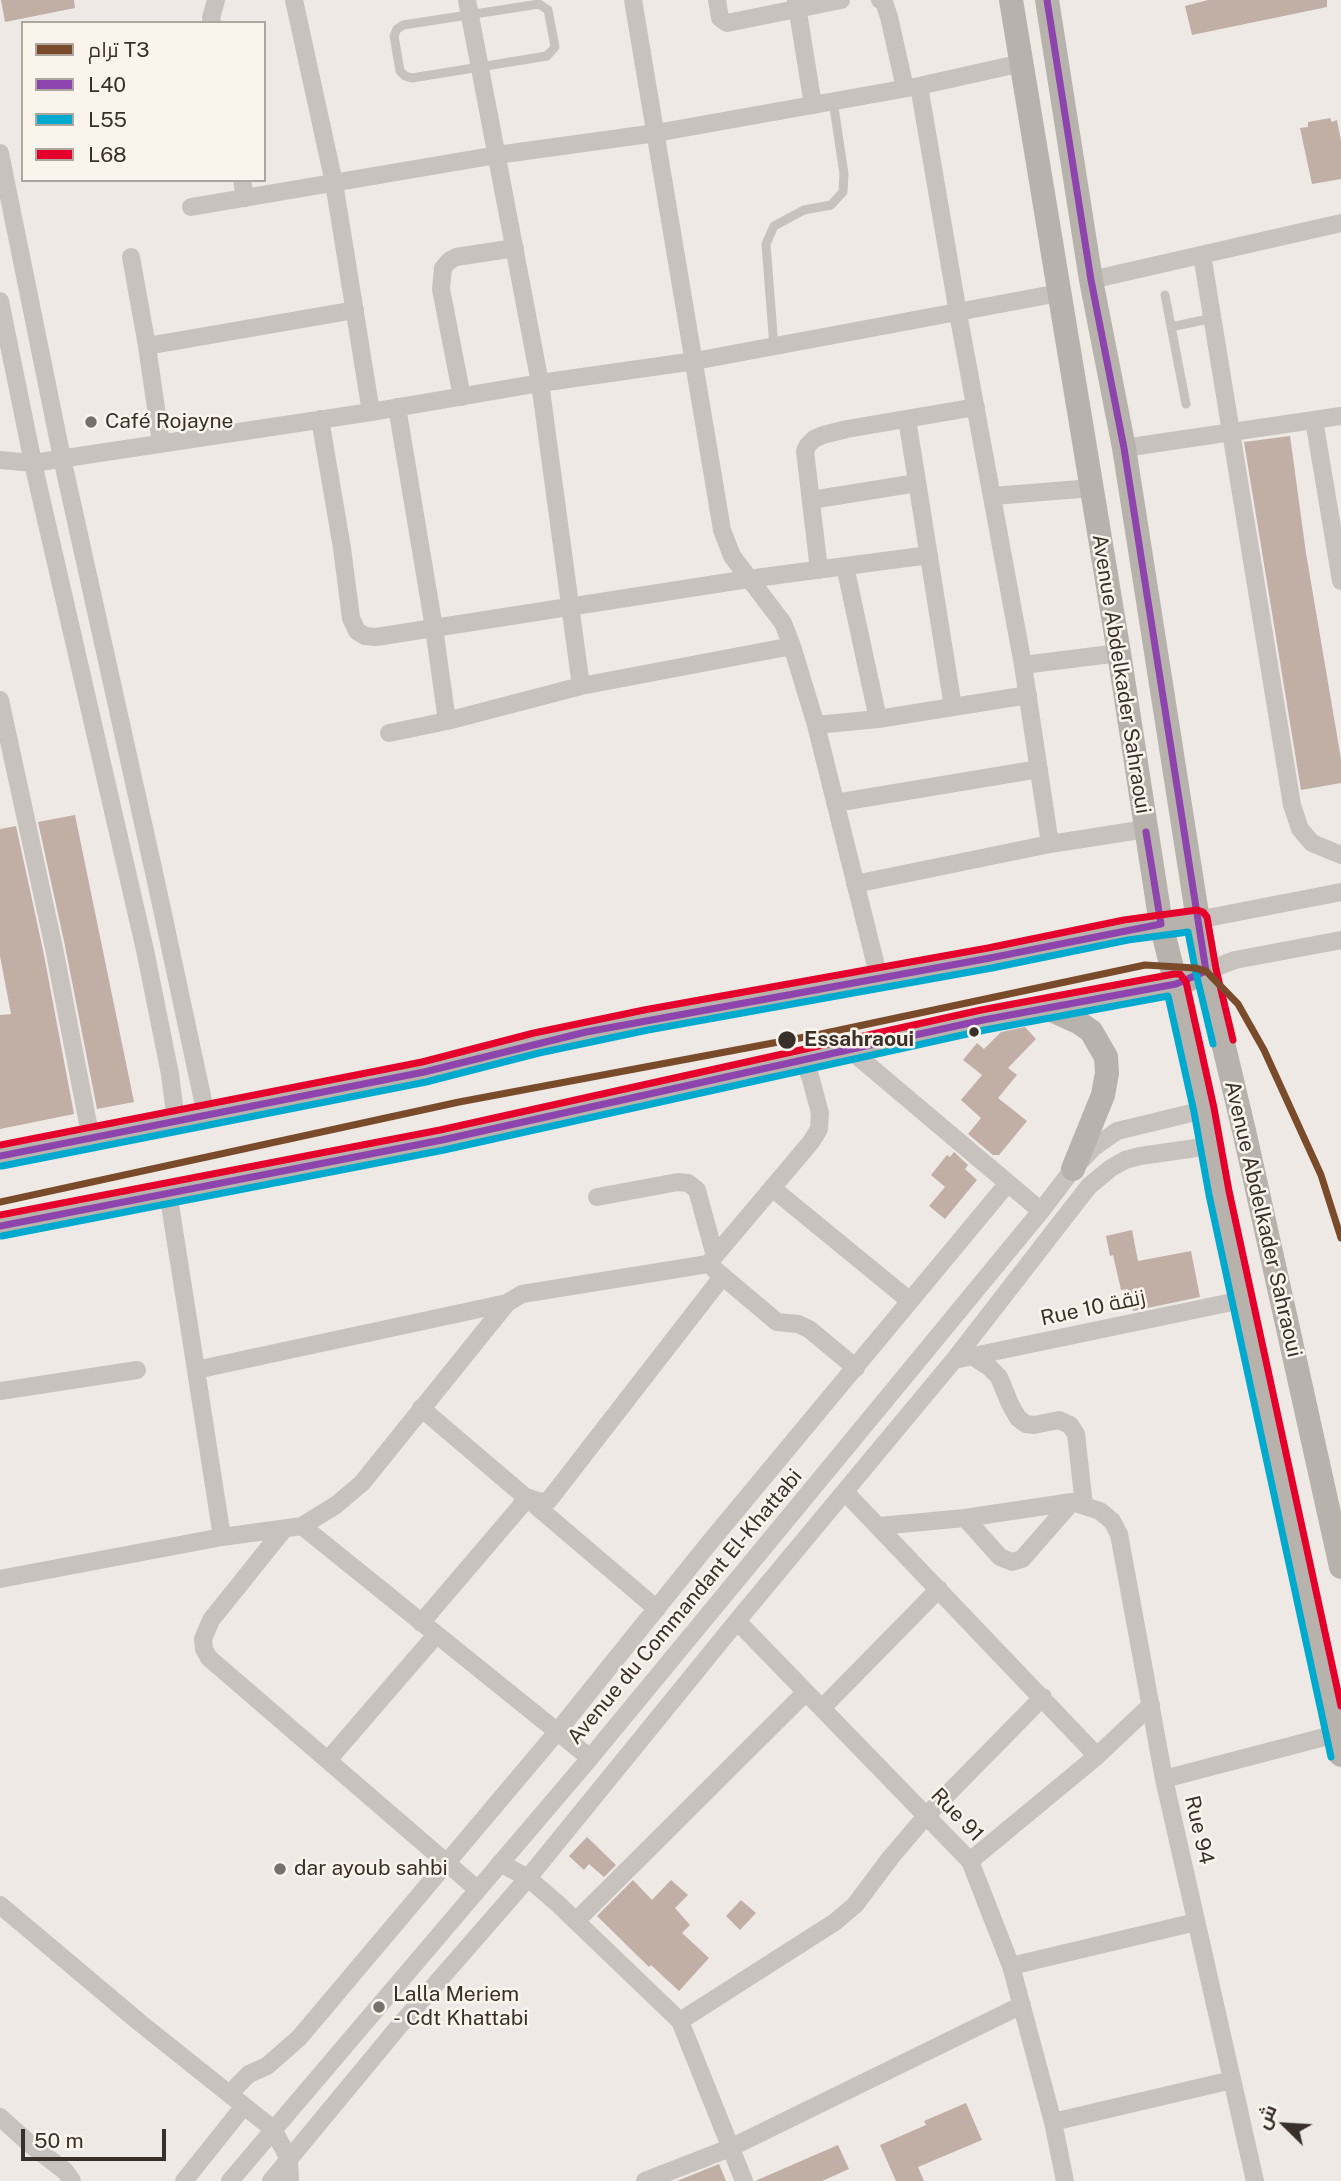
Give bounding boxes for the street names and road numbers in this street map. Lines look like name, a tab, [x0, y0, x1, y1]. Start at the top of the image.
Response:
street label: Avenue Abdelkader Sahraoui	[1086, 532, 1156, 816]
street label: Avenue Abdelkader Sahraoui	[1219, 1078, 1307, 1360]
street label: Rue 10 زنقة	[1038, 1285, 1148, 1331]
street label: Avenue du Commandant El-Khattabi	[562, 1464, 808, 1750]
street label: Rue 91	[925, 1783, 989, 1847]
street label: Rue 94	[1179, 1793, 1219, 1867]

